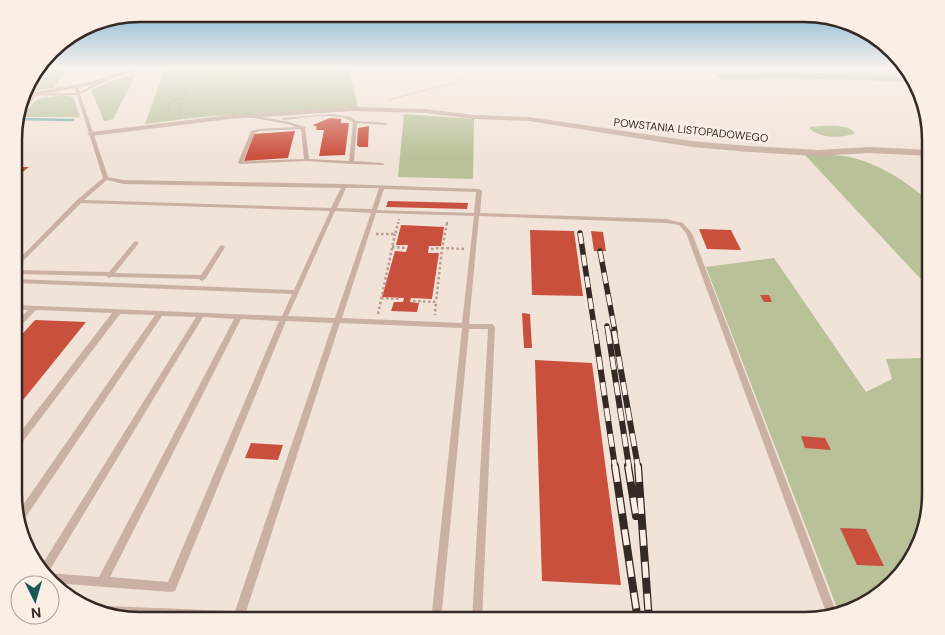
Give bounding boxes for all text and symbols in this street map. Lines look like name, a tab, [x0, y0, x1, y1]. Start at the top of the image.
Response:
street label: POWSTANIA LISTOPADOWEGO	[613, 115, 769, 145]
north arrow	[10, 575, 60, 625]
text: N	[30, 604, 42, 622]

